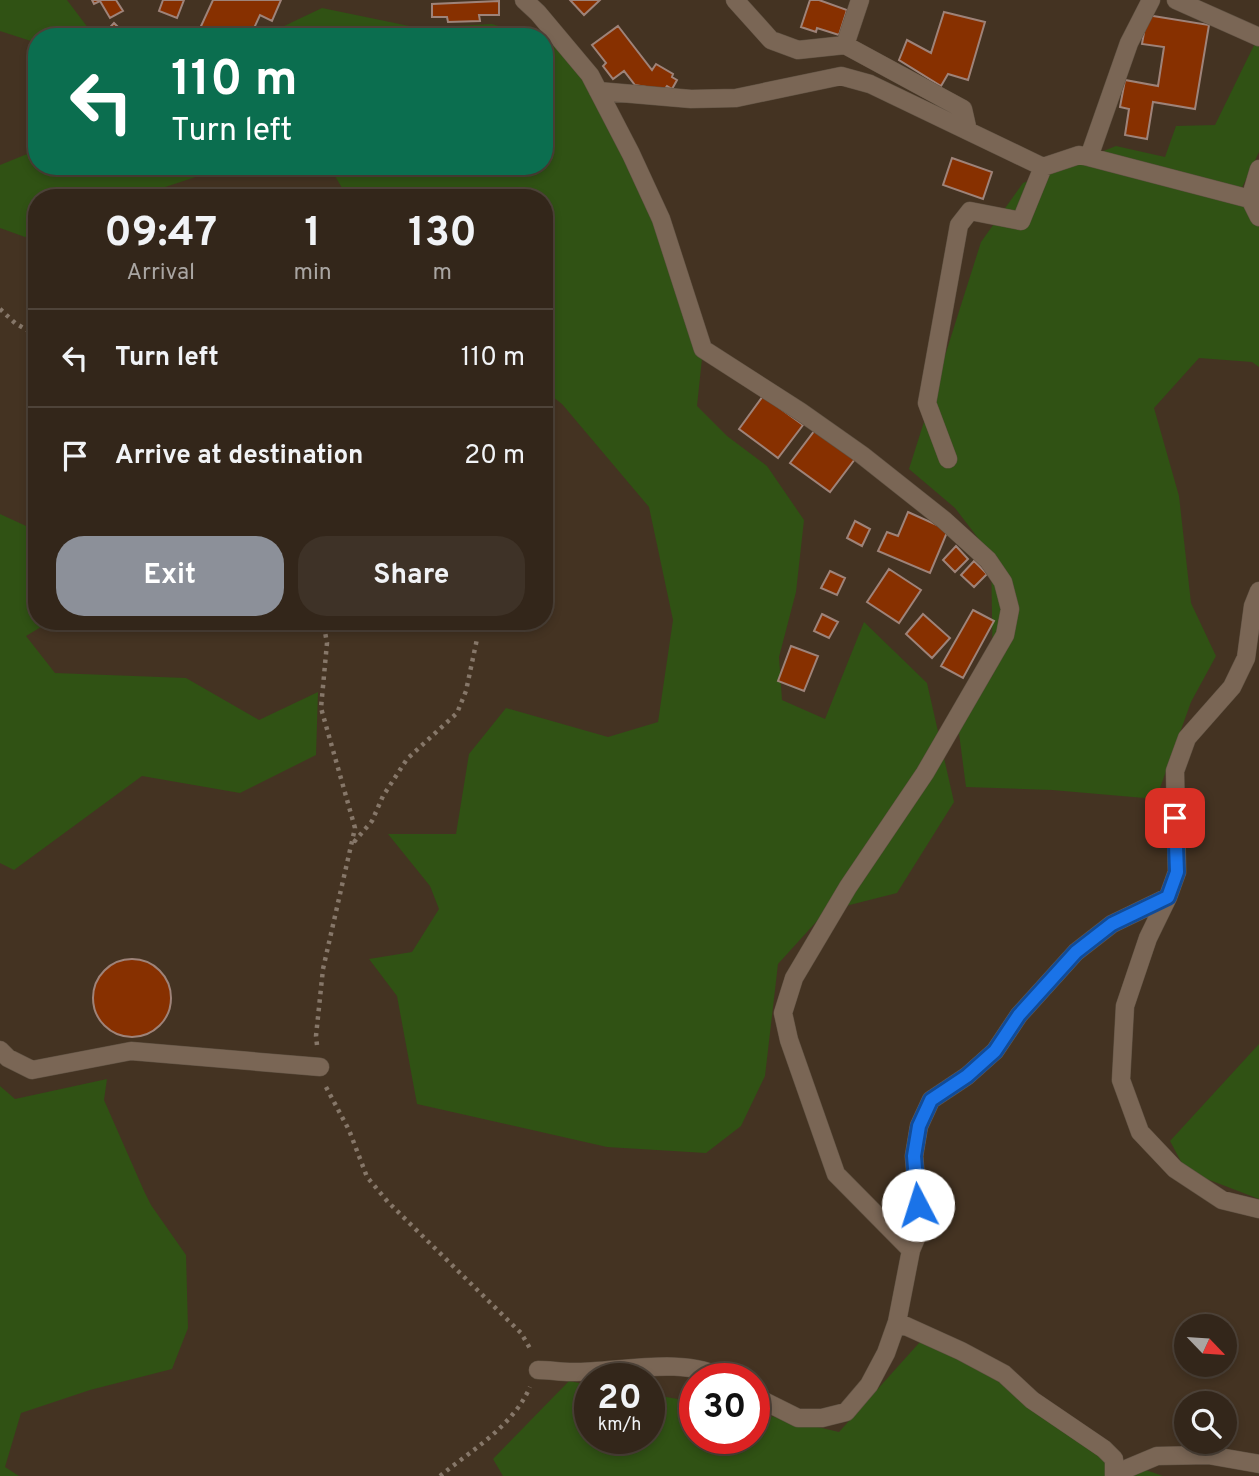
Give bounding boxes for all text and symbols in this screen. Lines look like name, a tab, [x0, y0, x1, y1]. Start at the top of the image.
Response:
text: 110 m	[171, 51, 298, 113]
icon: left	[56, 56, 147, 147]
text: Turn left	[171, 112, 292, 152]
text: 09:47	[104, 208, 217, 261]
text: 1	[304, 208, 321, 261]
text: 130	[408, 208, 477, 261]
text: Arrival	[126, 259, 195, 288]
text: min	[293, 259, 332, 288]
text: m	[433, 259, 452, 288]
icon: left	[56, 339, 94, 377]
text: Turn left	[115, 342, 219, 375]
text: 110 m	[461, 342, 525, 375]
icon: arrive	[56, 437, 94, 475]
text: Arrive at destination	[115, 440, 363, 473]
text: 20 m	[464, 440, 525, 473]
button: Exit	[56, 536, 284, 616]
button: Share	[298, 536, 525, 616]
pin	[1145, 788, 1205, 848]
icon: arrive	[1156, 799, 1194, 837]
position arrow	[881, 1168, 955, 1242]
north arrow	[1174, 1314, 1237, 1377]
map controls	[1174, 1314, 1237, 1454]
speed limit sign: 30	[679, 1363, 770, 1454]
text: 20	[597, 1377, 642, 1421]
button: search	[1174, 1391, 1237, 1454]
text: km/h	[598, 1414, 641, 1437]

